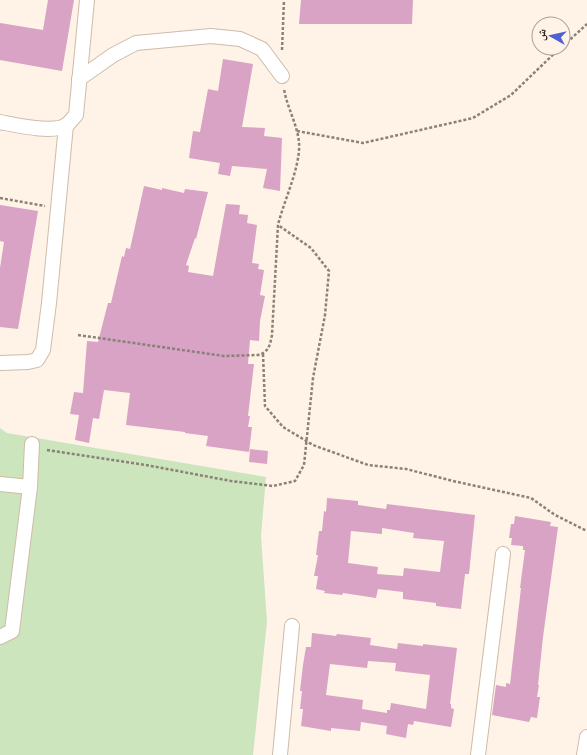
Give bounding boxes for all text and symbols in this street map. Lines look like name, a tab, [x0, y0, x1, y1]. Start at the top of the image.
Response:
north arrow	[531, 16, 571, 56]
text: ش	[533, 28, 550, 42]

